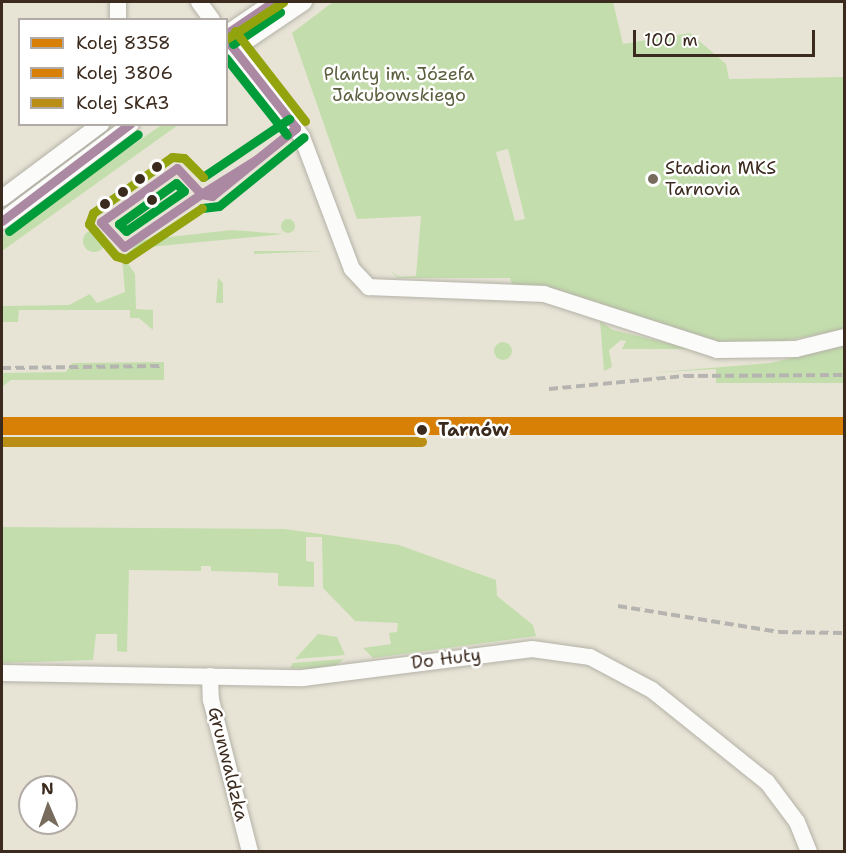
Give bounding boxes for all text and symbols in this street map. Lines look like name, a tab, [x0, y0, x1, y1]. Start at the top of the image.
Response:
legend	[18, 18, 228, 126]
scale bar	[636, 18, 818, 56]
text: 100 m	[644, 28, 698, 52]
text: Kolej 8358	[76, 31, 171, 55]
text: Kolej 3806	[76, 61, 173, 85]
park label: Planty im. Józefa Jakubowskiego	[323, 64, 475, 106]
text: Kolej SKA3	[76, 91, 170, 115]
place label: Stadion MKS Tarnovia	[665, 158, 776, 201]
unlabelled marker	[151, 161, 163, 173]
marker: Stadion MKS Tarnovia	[646, 172, 660, 186]
unlabelled marker	[134, 173, 146, 185]
unlabelled marker	[117, 186, 129, 198]
unlabelled marker	[146, 194, 158, 206]
unlabelled marker	[99, 198, 111, 210]
marker: Tarnów	[411, 419, 433, 441]
place label: Tarnów	[438, 419, 509, 441]
street label: Do Huty	[410, 644, 482, 674]
street label: Grunwaldzka	[203, 705, 253, 823]
north arrow	[18, 775, 78, 835]
text: N	[41, 778, 54, 799]

